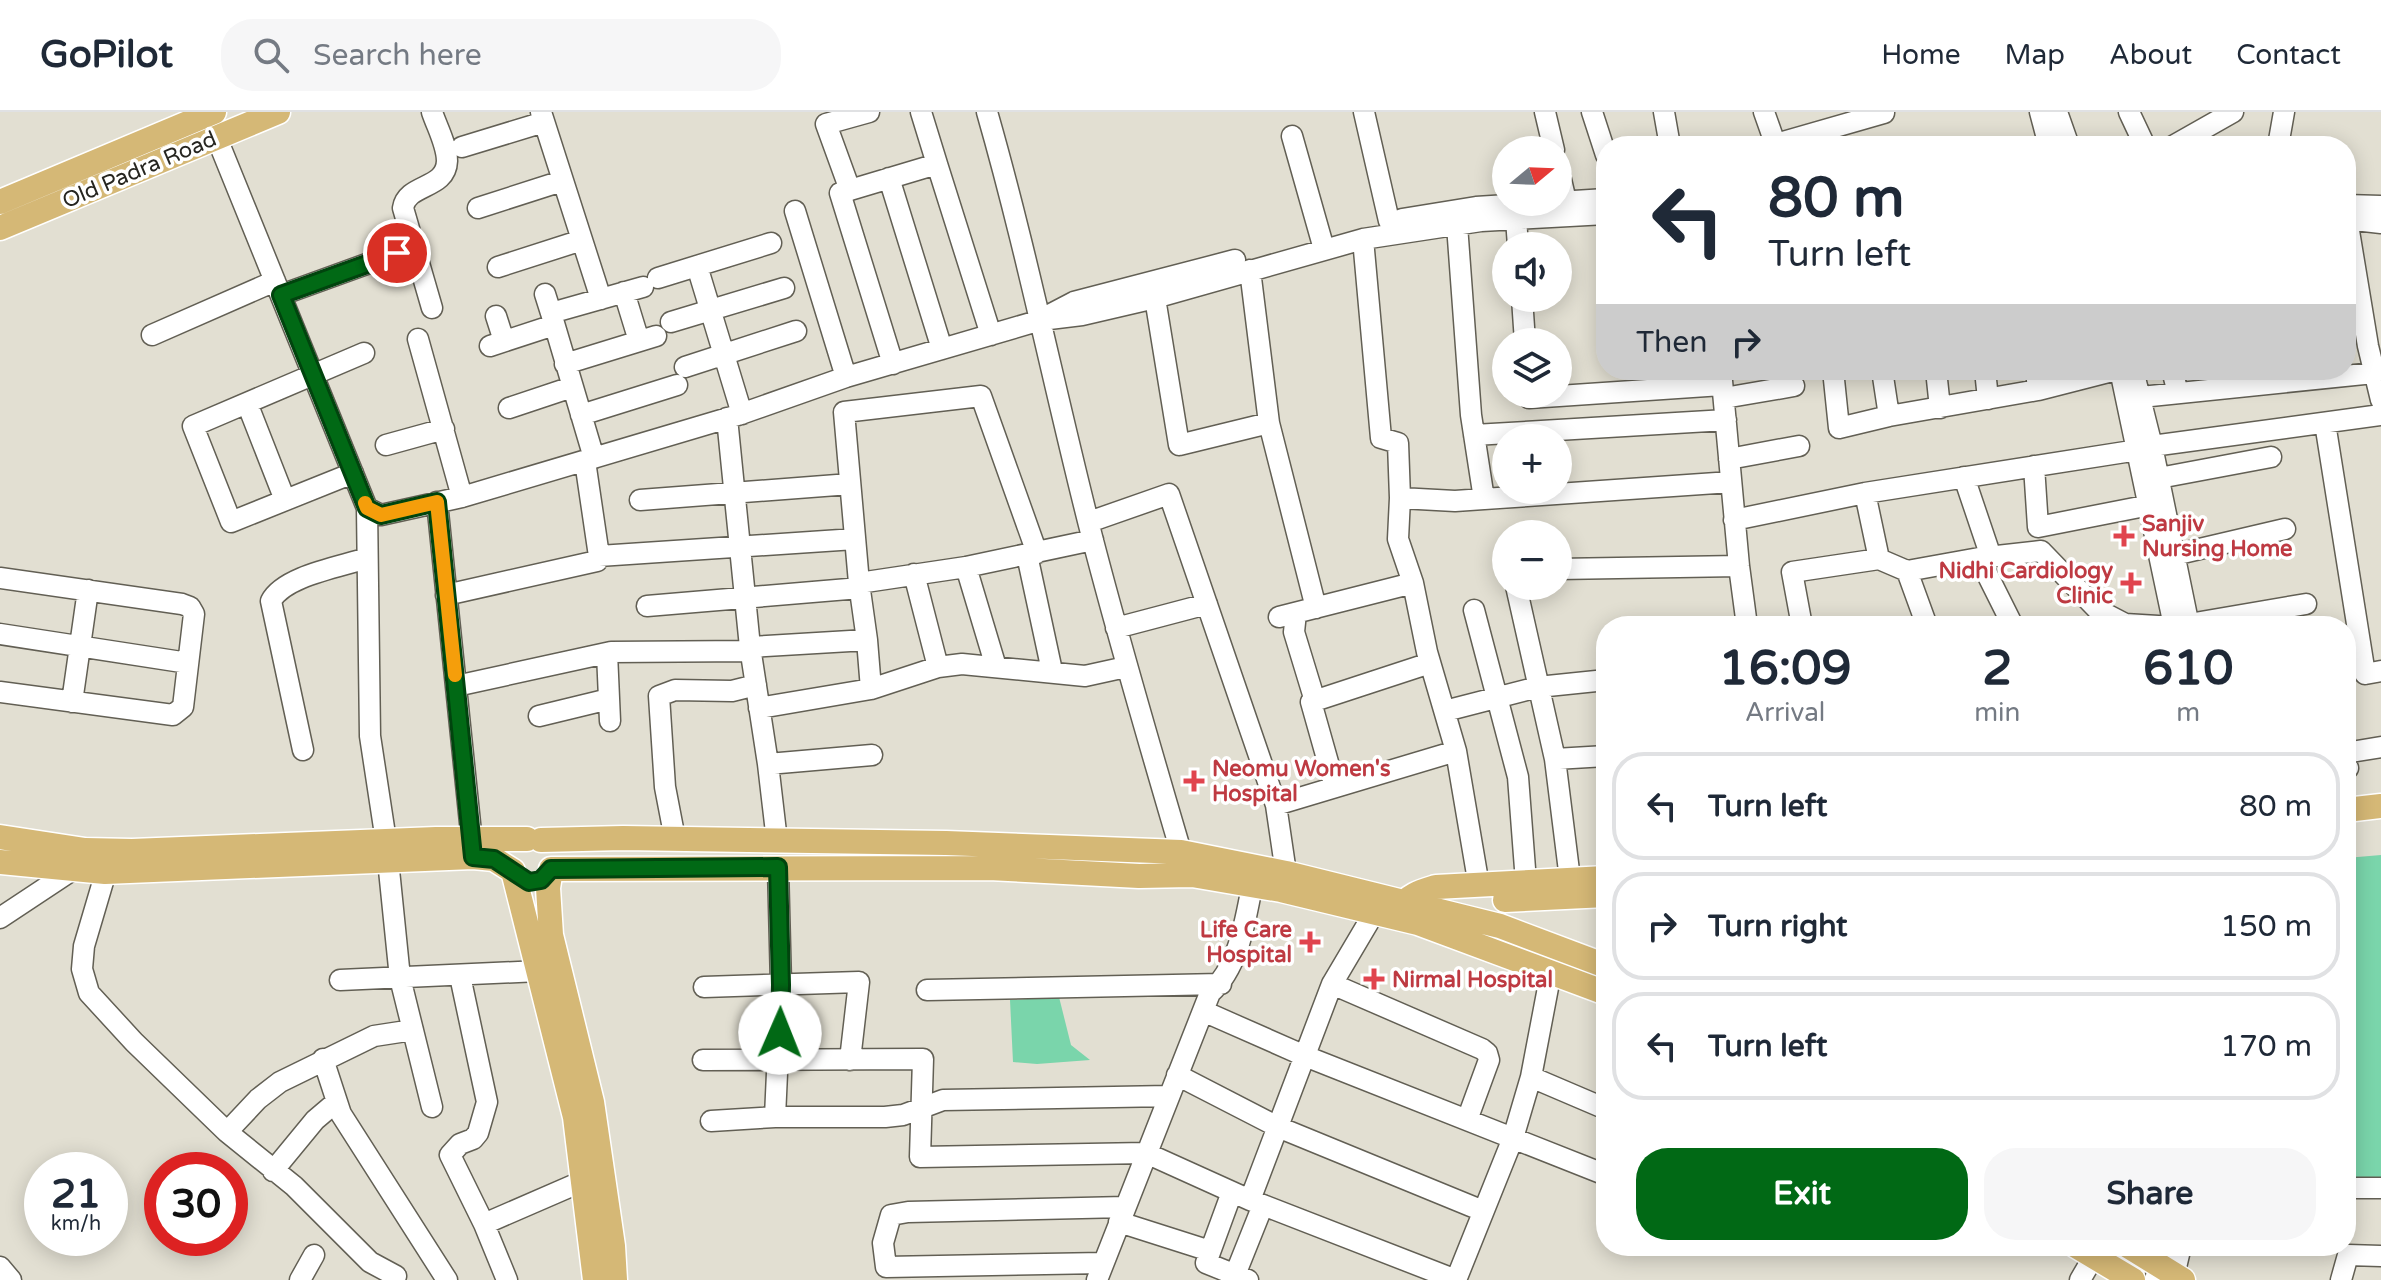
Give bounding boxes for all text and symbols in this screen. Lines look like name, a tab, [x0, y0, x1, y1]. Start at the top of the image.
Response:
search box	[221, 19, 781, 91]
text: GoPilot	[40, 32, 173, 78]
icon: search	[249, 33, 293, 77]
text: Search here	[313, 37, 482, 74]
text: Home	[1881, 38, 1961, 72]
text: Map	[2005, 38, 2065, 72]
text: About	[2109, 38, 2192, 72]
text: Contact	[2236, 38, 2341, 72]
street label: Old Padra Road	[58, 126, 220, 214]
north arrow	[1492, 136, 1572, 216]
map controls	[1492, 136, 1572, 600]
text: 80 m	[1768, 165, 1904, 232]
icon: left	[1636, 168, 1740, 272]
pin	[363, 219, 431, 287]
icon: arrive	[375, 231, 419, 275]
button: sound	[1492, 232, 1572, 312]
text: Turn left	[1768, 233, 1911, 276]
icon: right	[1724, 320, 1768, 364]
text: Then	[1636, 324, 1708, 361]
button: layers	[1492, 328, 1572, 408]
button: +	[1492, 424, 1572, 504]
place label: Sanjiv Nursing Home	[2142, 511, 2293, 562]
button: −	[1492, 520, 1572, 600]
marker: Sanjiv Nursing Home	[2113, 525, 2135, 547]
place label: Nidhi Cardiology Clinic	[1939, 558, 2113, 609]
marker: Nidhi Cardiology Clinic	[2120, 572, 2142, 594]
text: 16:09	[1719, 640, 1852, 698]
text: 2	[1982, 640, 2012, 698]
text: 610	[2143, 640, 2233, 698]
text: Arrival	[1745, 697, 1825, 728]
text: min	[1974, 697, 2020, 728]
text: m	[2176, 697, 2200, 728]
place label: Neomu Women's Hospital	[1212, 756, 1391, 807]
marker: Neomu Women's Hospital	[1183, 770, 1205, 792]
icon: left	[1640, 784, 1684, 828]
text: Turn left	[1708, 788, 1827, 825]
text: 80 m	[2239, 788, 2312, 825]
icon: right	[1640, 904, 1684, 948]
text: Turn right	[1708, 908, 1848, 945]
text: 150 m	[2220, 908, 2312, 945]
place label: Life Care Hospital	[1200, 917, 1292, 968]
marker: Life Care Hospital	[1299, 931, 1321, 953]
place label: Nirmal Hospital	[1392, 967, 1553, 993]
marker: Nirmal Hospital	[1363, 968, 1385, 990]
position arrow	[738, 991, 822, 1075]
icon: left	[1640, 1024, 1684, 1068]
text: Turn left	[1708, 1028, 1827, 1065]
text: 170 m	[2220, 1028, 2312, 1065]
button: Exit	[1636, 1148, 1968, 1240]
button: Share	[1984, 1148, 2316, 1240]
speed limit sign: 30	[144, 1152, 248, 1256]
text: 21	[51, 1170, 101, 1218]
text: km/h	[51, 1212, 101, 1236]

